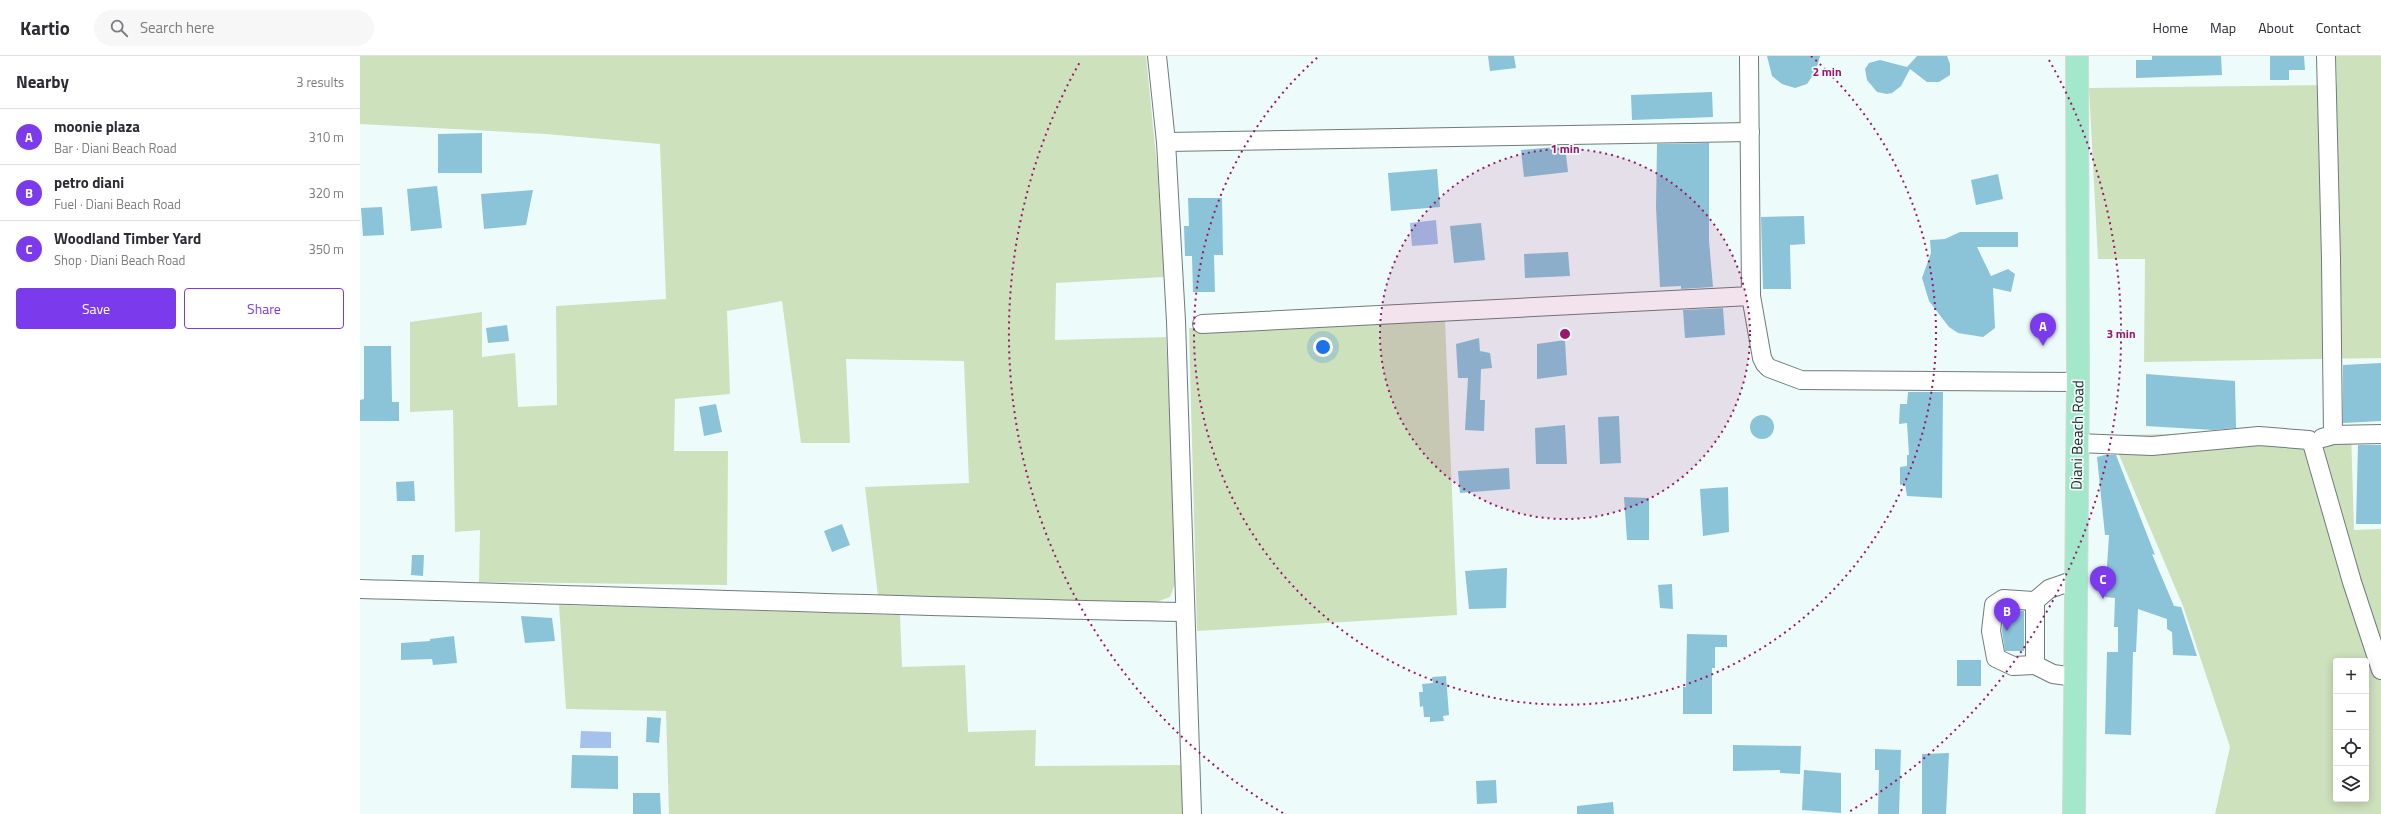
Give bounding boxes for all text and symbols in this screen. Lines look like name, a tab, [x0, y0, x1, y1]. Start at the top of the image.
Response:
search box	[94, 10, 374, 46]
text: Kartio	[20, 13, 70, 42]
text: Search here	[140, 16, 214, 39]
icon: search	[108, 17, 130, 39]
text: Home	[2153, 17, 2188, 38]
text: Map	[2210, 17, 2236, 38]
text: About	[2258, 17, 2294, 38]
text: Contact	[2316, 17, 2361, 38]
text: 2 min	[1812, 62, 1842, 81]
text: Nearby	[16, 69, 69, 95]
text: 3 results	[296, 72, 344, 92]
text: moonie plaza	[54, 115, 140, 138]
text: A	[25, 127, 33, 147]
text: 310 m	[308, 127, 344, 147]
text: Bar · Diani Beach Road	[54, 138, 177, 158]
text: 1 min	[1550, 139, 1580, 158]
text: petro diani	[54, 171, 124, 194]
text: B	[25, 183, 33, 203]
text: 320 m	[308, 183, 344, 203]
text: Fuel · Diani Beach Road	[54, 194, 181, 214]
text: Woodland Timber Yard	[54, 227, 201, 250]
text: C	[25, 239, 33, 259]
text: 350 m	[308, 239, 344, 259]
text: Shop · Diani Beach Road	[54, 250, 185, 270]
button: Save	[16, 288, 176, 329]
button: Share	[184, 288, 344, 329]
pin: A	[2030, 313, 2056, 346]
text: 3 min	[2106, 324, 2136, 343]
centre of rings	[1558, 327, 1572, 341]
your location	[1313, 337, 1333, 357]
street label: Diani Beach Road	[2065, 380, 2089, 490]
pin: C	[2090, 566, 2116, 599]
pin: B	[1994, 598, 2020, 631]
map controls	[2333, 658, 2369, 802]
button: +	[2333, 658, 2369, 694]
button: −	[2333, 694, 2369, 730]
button: locate	[2333, 730, 2369, 766]
button: layers	[2333, 766, 2369, 802]

